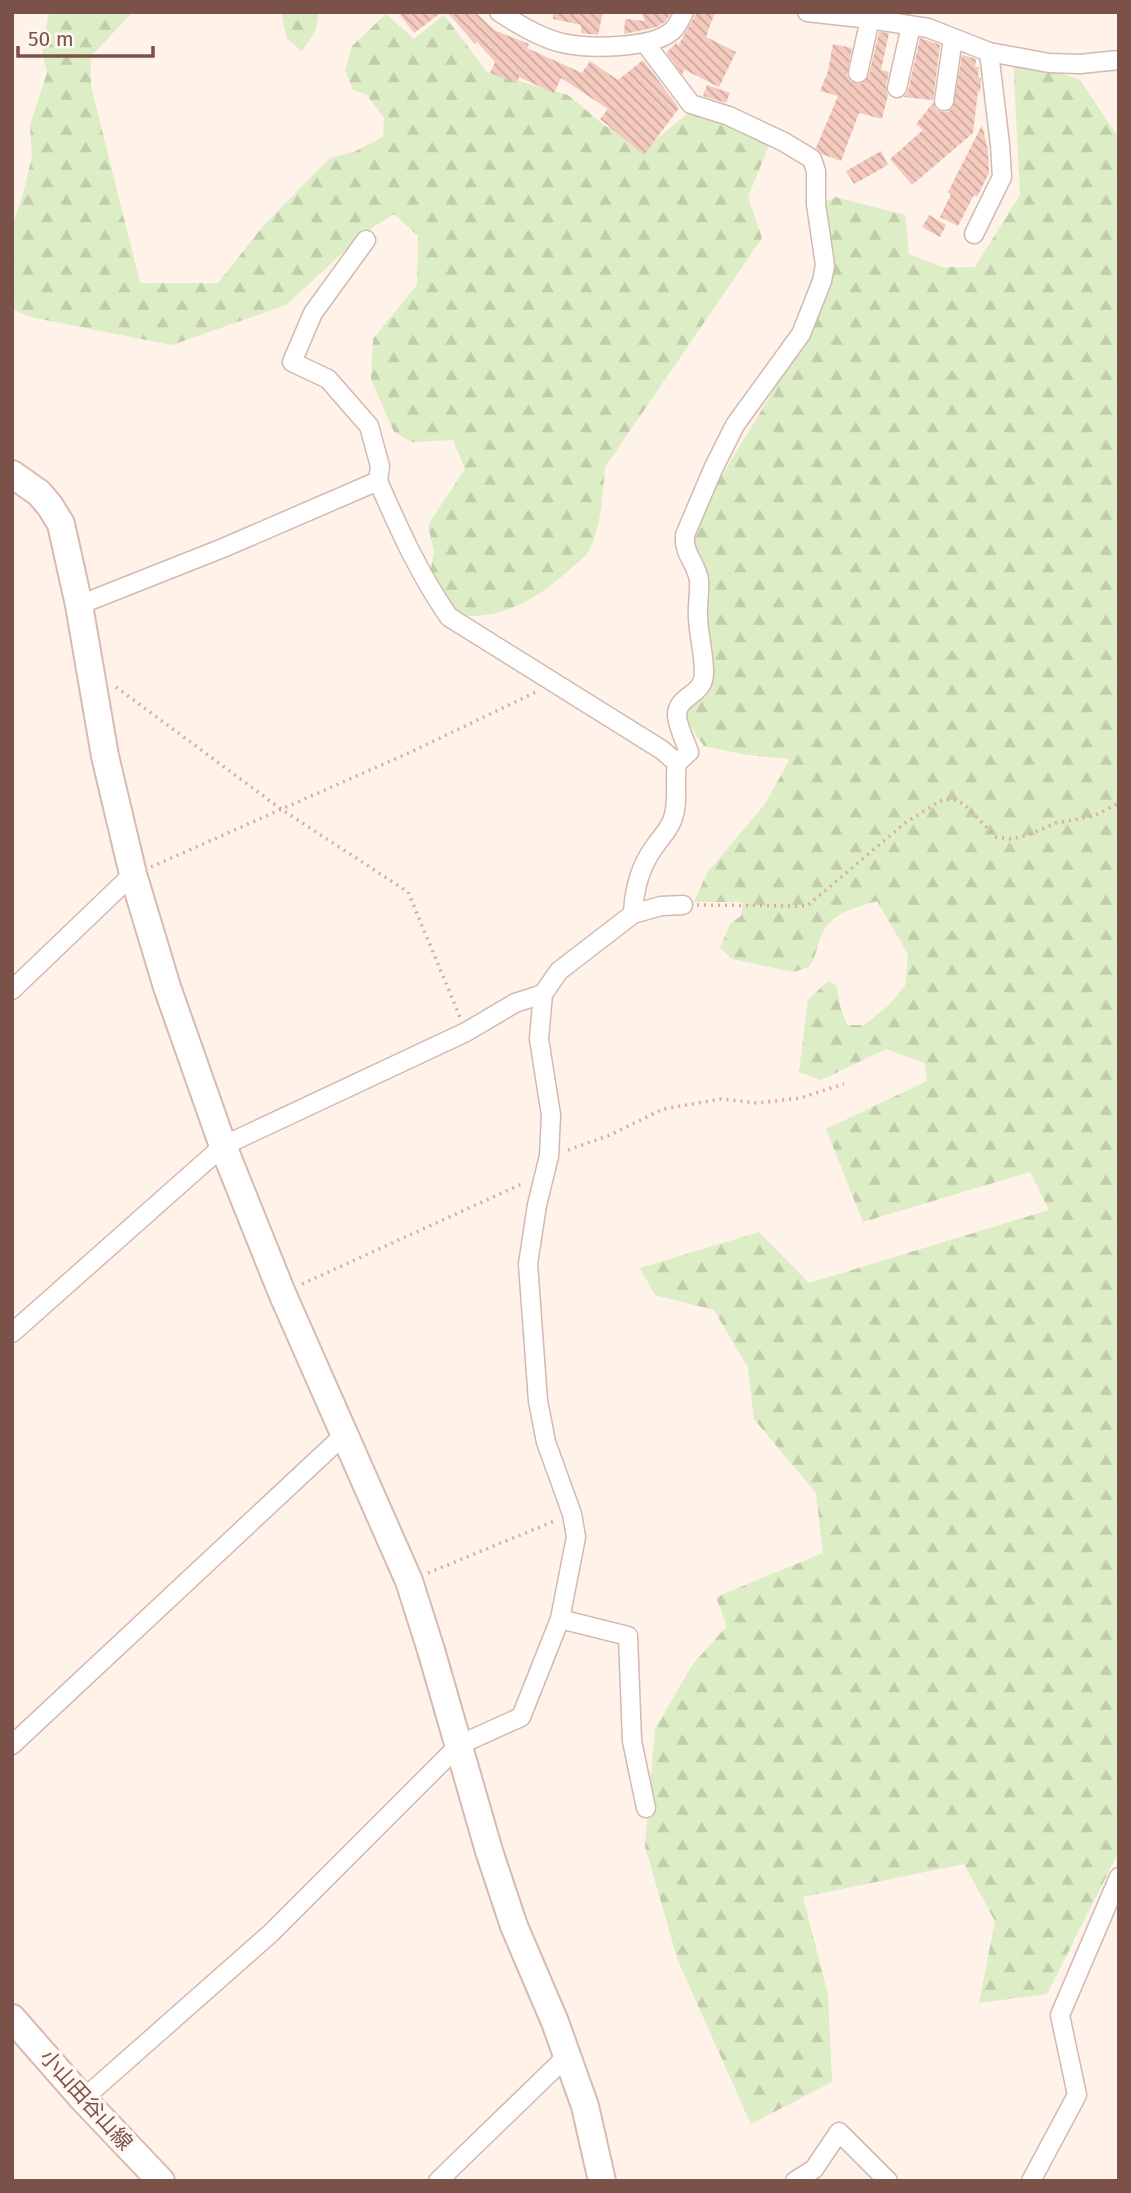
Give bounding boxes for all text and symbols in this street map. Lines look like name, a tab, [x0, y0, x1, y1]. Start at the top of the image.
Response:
scale bar	[18, 14, 152, 58]
text: 50 m	[28, 26, 74, 52]
street label: 小山田谷山線	[34, 2044, 138, 2156]

